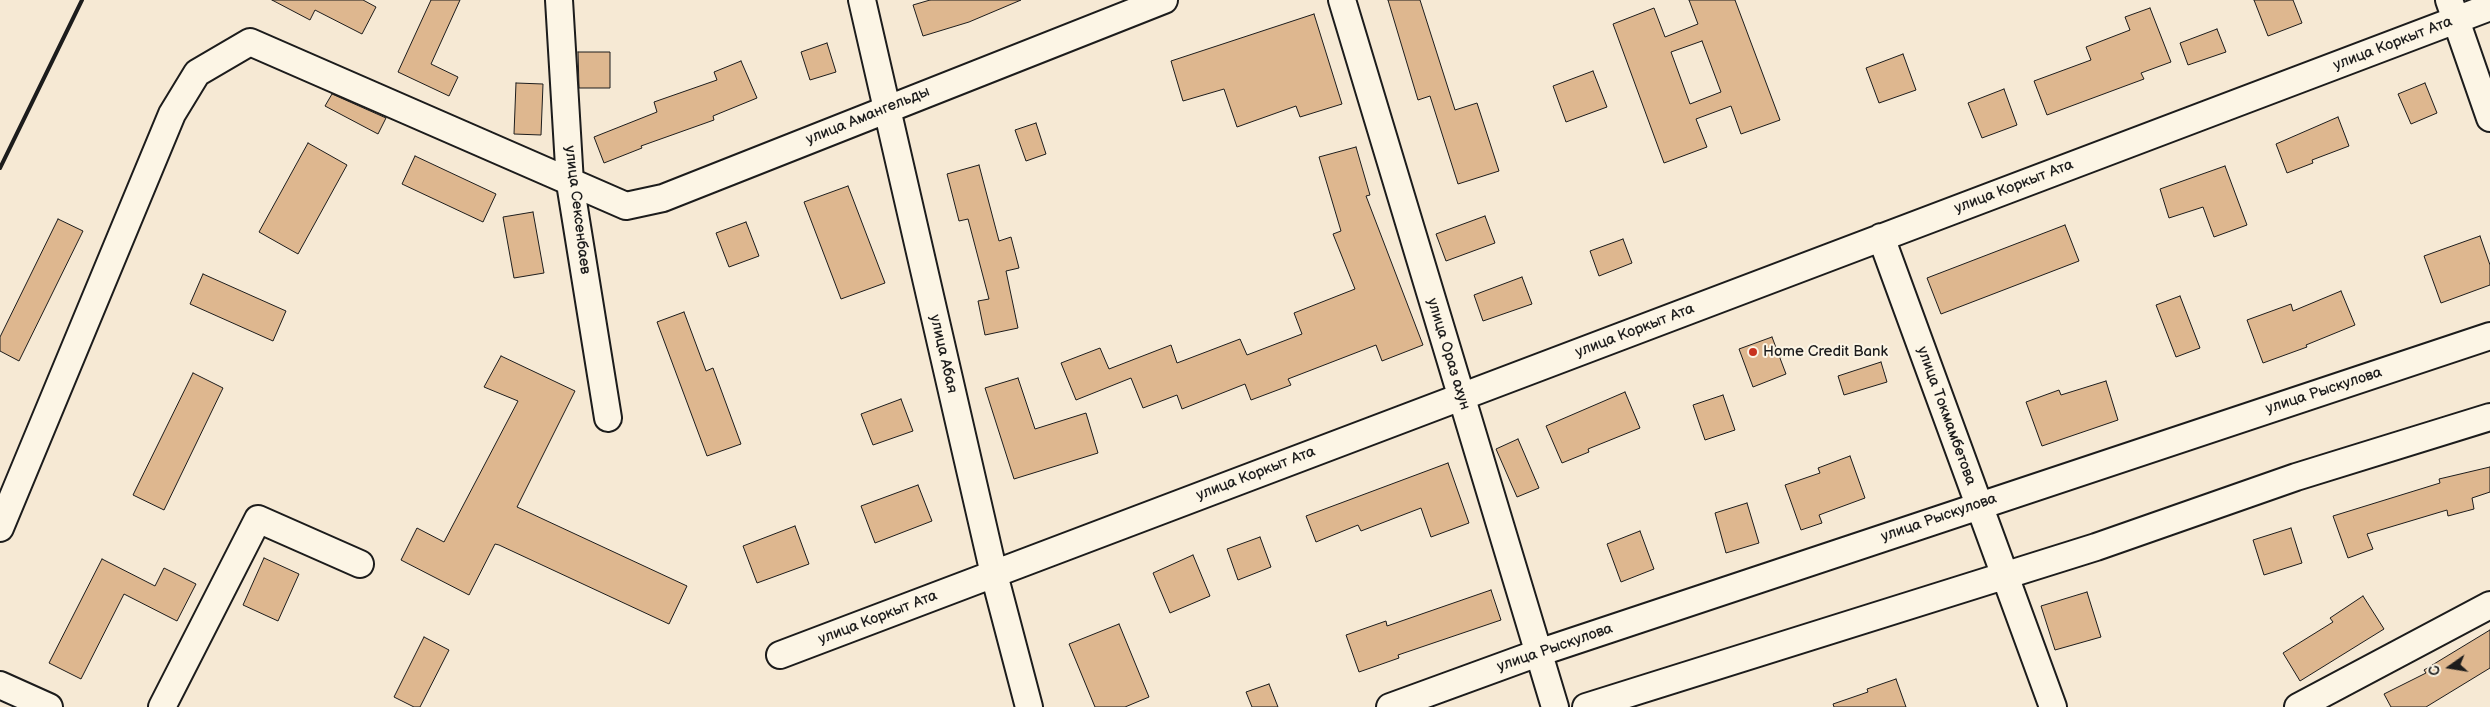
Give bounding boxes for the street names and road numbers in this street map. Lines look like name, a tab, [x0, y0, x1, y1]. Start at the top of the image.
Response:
street label: улица Коркыт Ата	[2331, 13, 2455, 75]
street label: улица Амангельды	[803, 83, 933, 149]
street label: улица Сексенбаев	[560, 145, 594, 275]
street label: улица Коркыт Ата	[1952, 156, 2076, 218]
street label: улица Ораз ахун	[1422, 296, 1474, 412]
street label: улица Коркыт Ата	[1573, 300, 1697, 362]
street label: улица Абая	[925, 313, 961, 395]
street label: улица Токмамбетова	[1912, 344, 1980, 488]
street label: улица Рыскулова	[2264, 364, 2384, 418]
street label: улица Коркыт Ата	[1194, 443, 1318, 505]
street label: улица Рыскулова	[1879, 490, 1999, 546]
street label: улица Коркыт Ата	[816, 587, 940, 649]
street label: улица Рыскулова	[1495, 620, 1615, 676]

